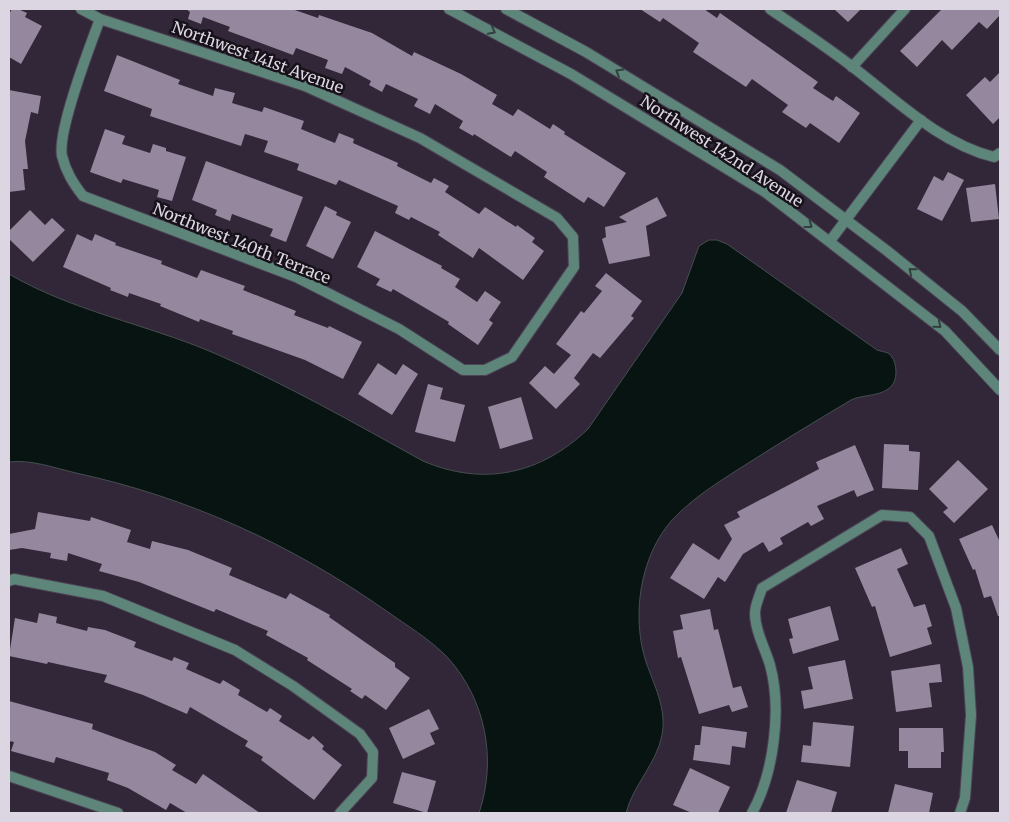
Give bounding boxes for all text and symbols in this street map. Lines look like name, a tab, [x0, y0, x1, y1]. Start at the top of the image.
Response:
street label: Northwest 141st Avenue	[169, 17, 347, 97]
one-way arrow	[487, 25, 496, 35]
one-way arrow	[615, 68, 624, 78]
street label: Northwest 142nd Avenue	[637, 91, 807, 211]
street label: Northwest 140th Terrace	[150, 198, 334, 288]
one-way arrow	[803, 220, 812, 228]
one-way arrow	[909, 268, 918, 276]
one-way arrow	[932, 320, 941, 329]

